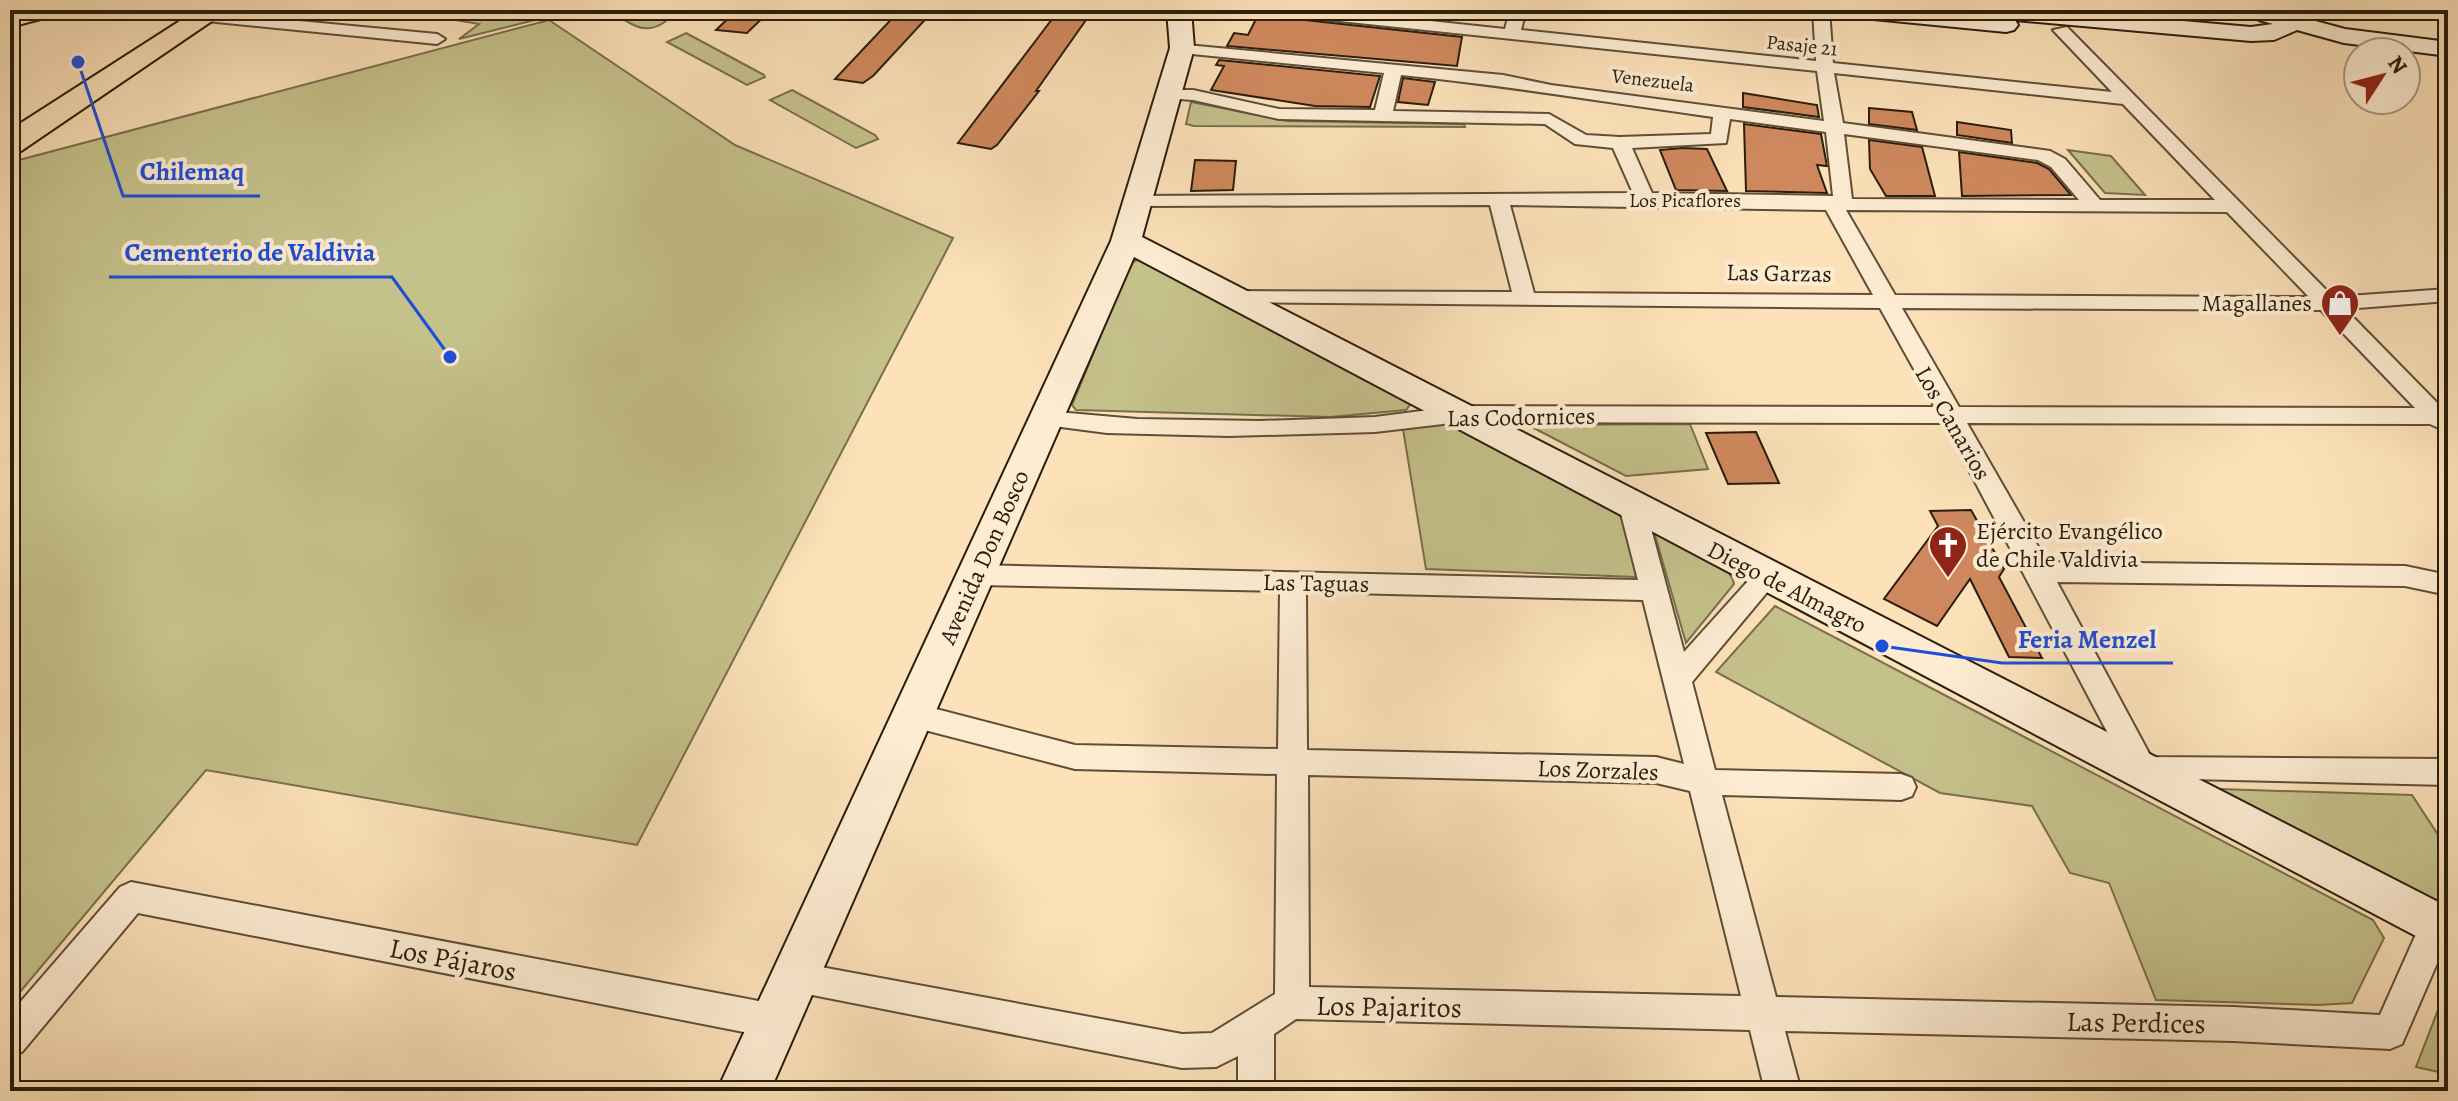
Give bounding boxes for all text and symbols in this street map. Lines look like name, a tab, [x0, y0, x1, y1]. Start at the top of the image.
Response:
street label: Pasaje 21	[1765, 28, 1839, 63]
north arrow	[2342, 36, 2422, 116]
text: N	[2381, 50, 2414, 80]
street label: Venezuela	[1609, 62, 1696, 99]
callout: Chilemaq	[123, 146, 260, 196]
text: Chilemaq	[140, 154, 245, 189]
street label: Los Picaflores	[1629, 187, 1741, 214]
callout: Cementerio de Valdivia	[109, 227, 392, 277]
text: Cementerio de Valdivia	[125, 235, 376, 270]
street label: Las Garzas	[1726, 256, 1832, 290]
shop icon: Magallanes	[2319, 282, 2361, 337]
place label: Magallanes	[2201, 287, 2312, 319]
street label: Los Canarios	[1907, 360, 1999, 486]
street label: Las Codornices	[1447, 400, 1595, 434]
street label: Avenida Don Bosco	[931, 465, 1037, 650]
place label: Ejército Evangélico de Chile Valdivia	[1976, 515, 2163, 575]
church icon: Ejército Evangélico de Chile Valdivia	[1927, 524, 1969, 579]
street label: Diego de Almagro	[1702, 533, 1872, 641]
street label: Las Taguas	[1262, 566, 1370, 600]
callout: Feria Menzel	[2002, 613, 2173, 663]
text: Feria Menzel	[2018, 622, 2156, 657]
street label: Los Zorzales	[1537, 752, 1659, 788]
street label: Los Pájaros	[386, 929, 520, 991]
street label: Los Pajaritos	[1316, 987, 1462, 1027]
street label: Las Perdices	[2066, 1003, 2206, 1043]

